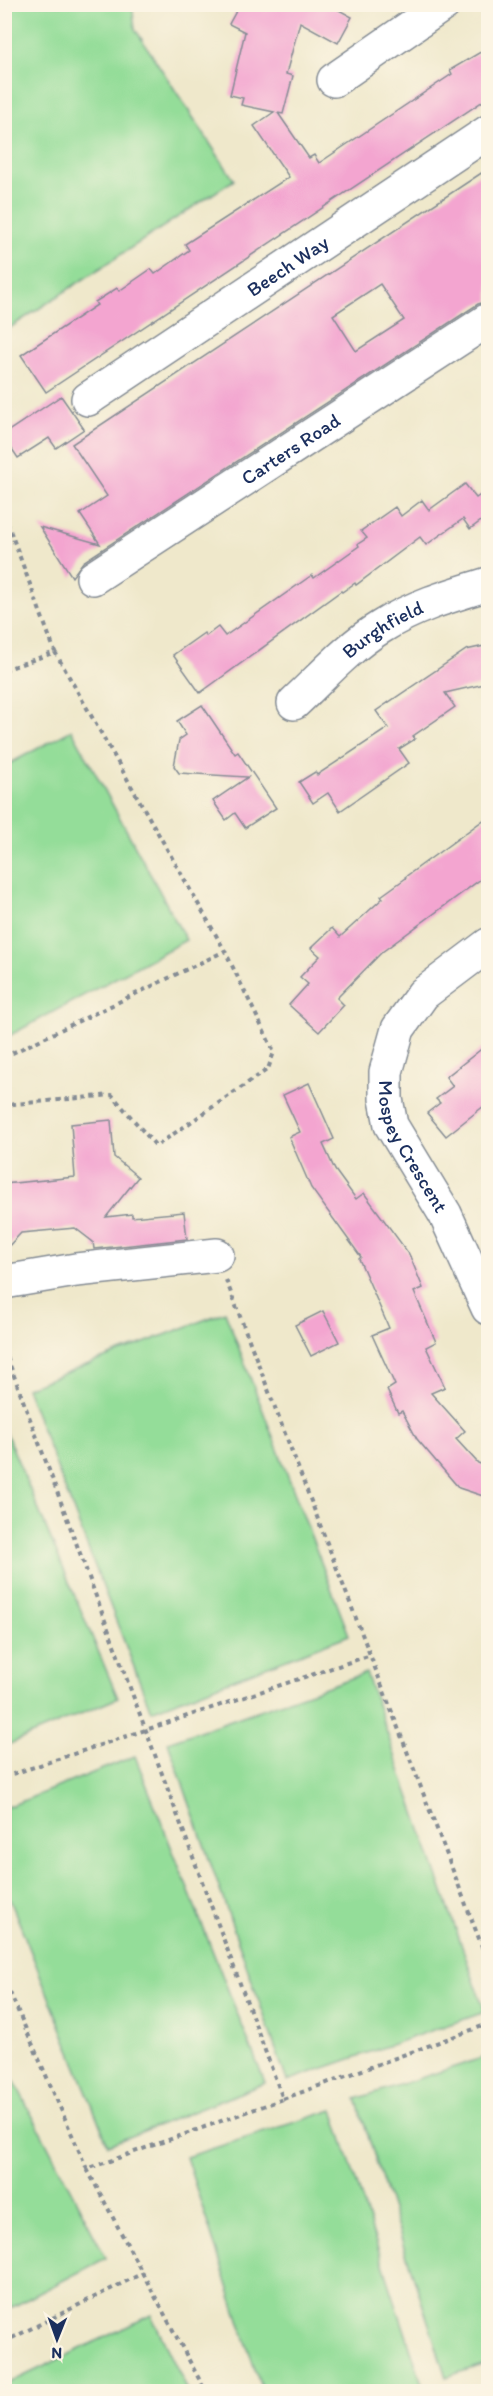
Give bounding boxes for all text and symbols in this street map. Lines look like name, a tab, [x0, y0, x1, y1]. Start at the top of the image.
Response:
street label: Beech Way	[242, 230, 333, 302]
street label: Carters Road	[237, 408, 345, 490]
street label: Burghfield	[337, 595, 427, 663]
street label: Mospey Crescent	[374, 1080, 453, 1217]
north arrow	[27, 2309, 87, 2369]
text: N	[51, 2344, 62, 2363]

